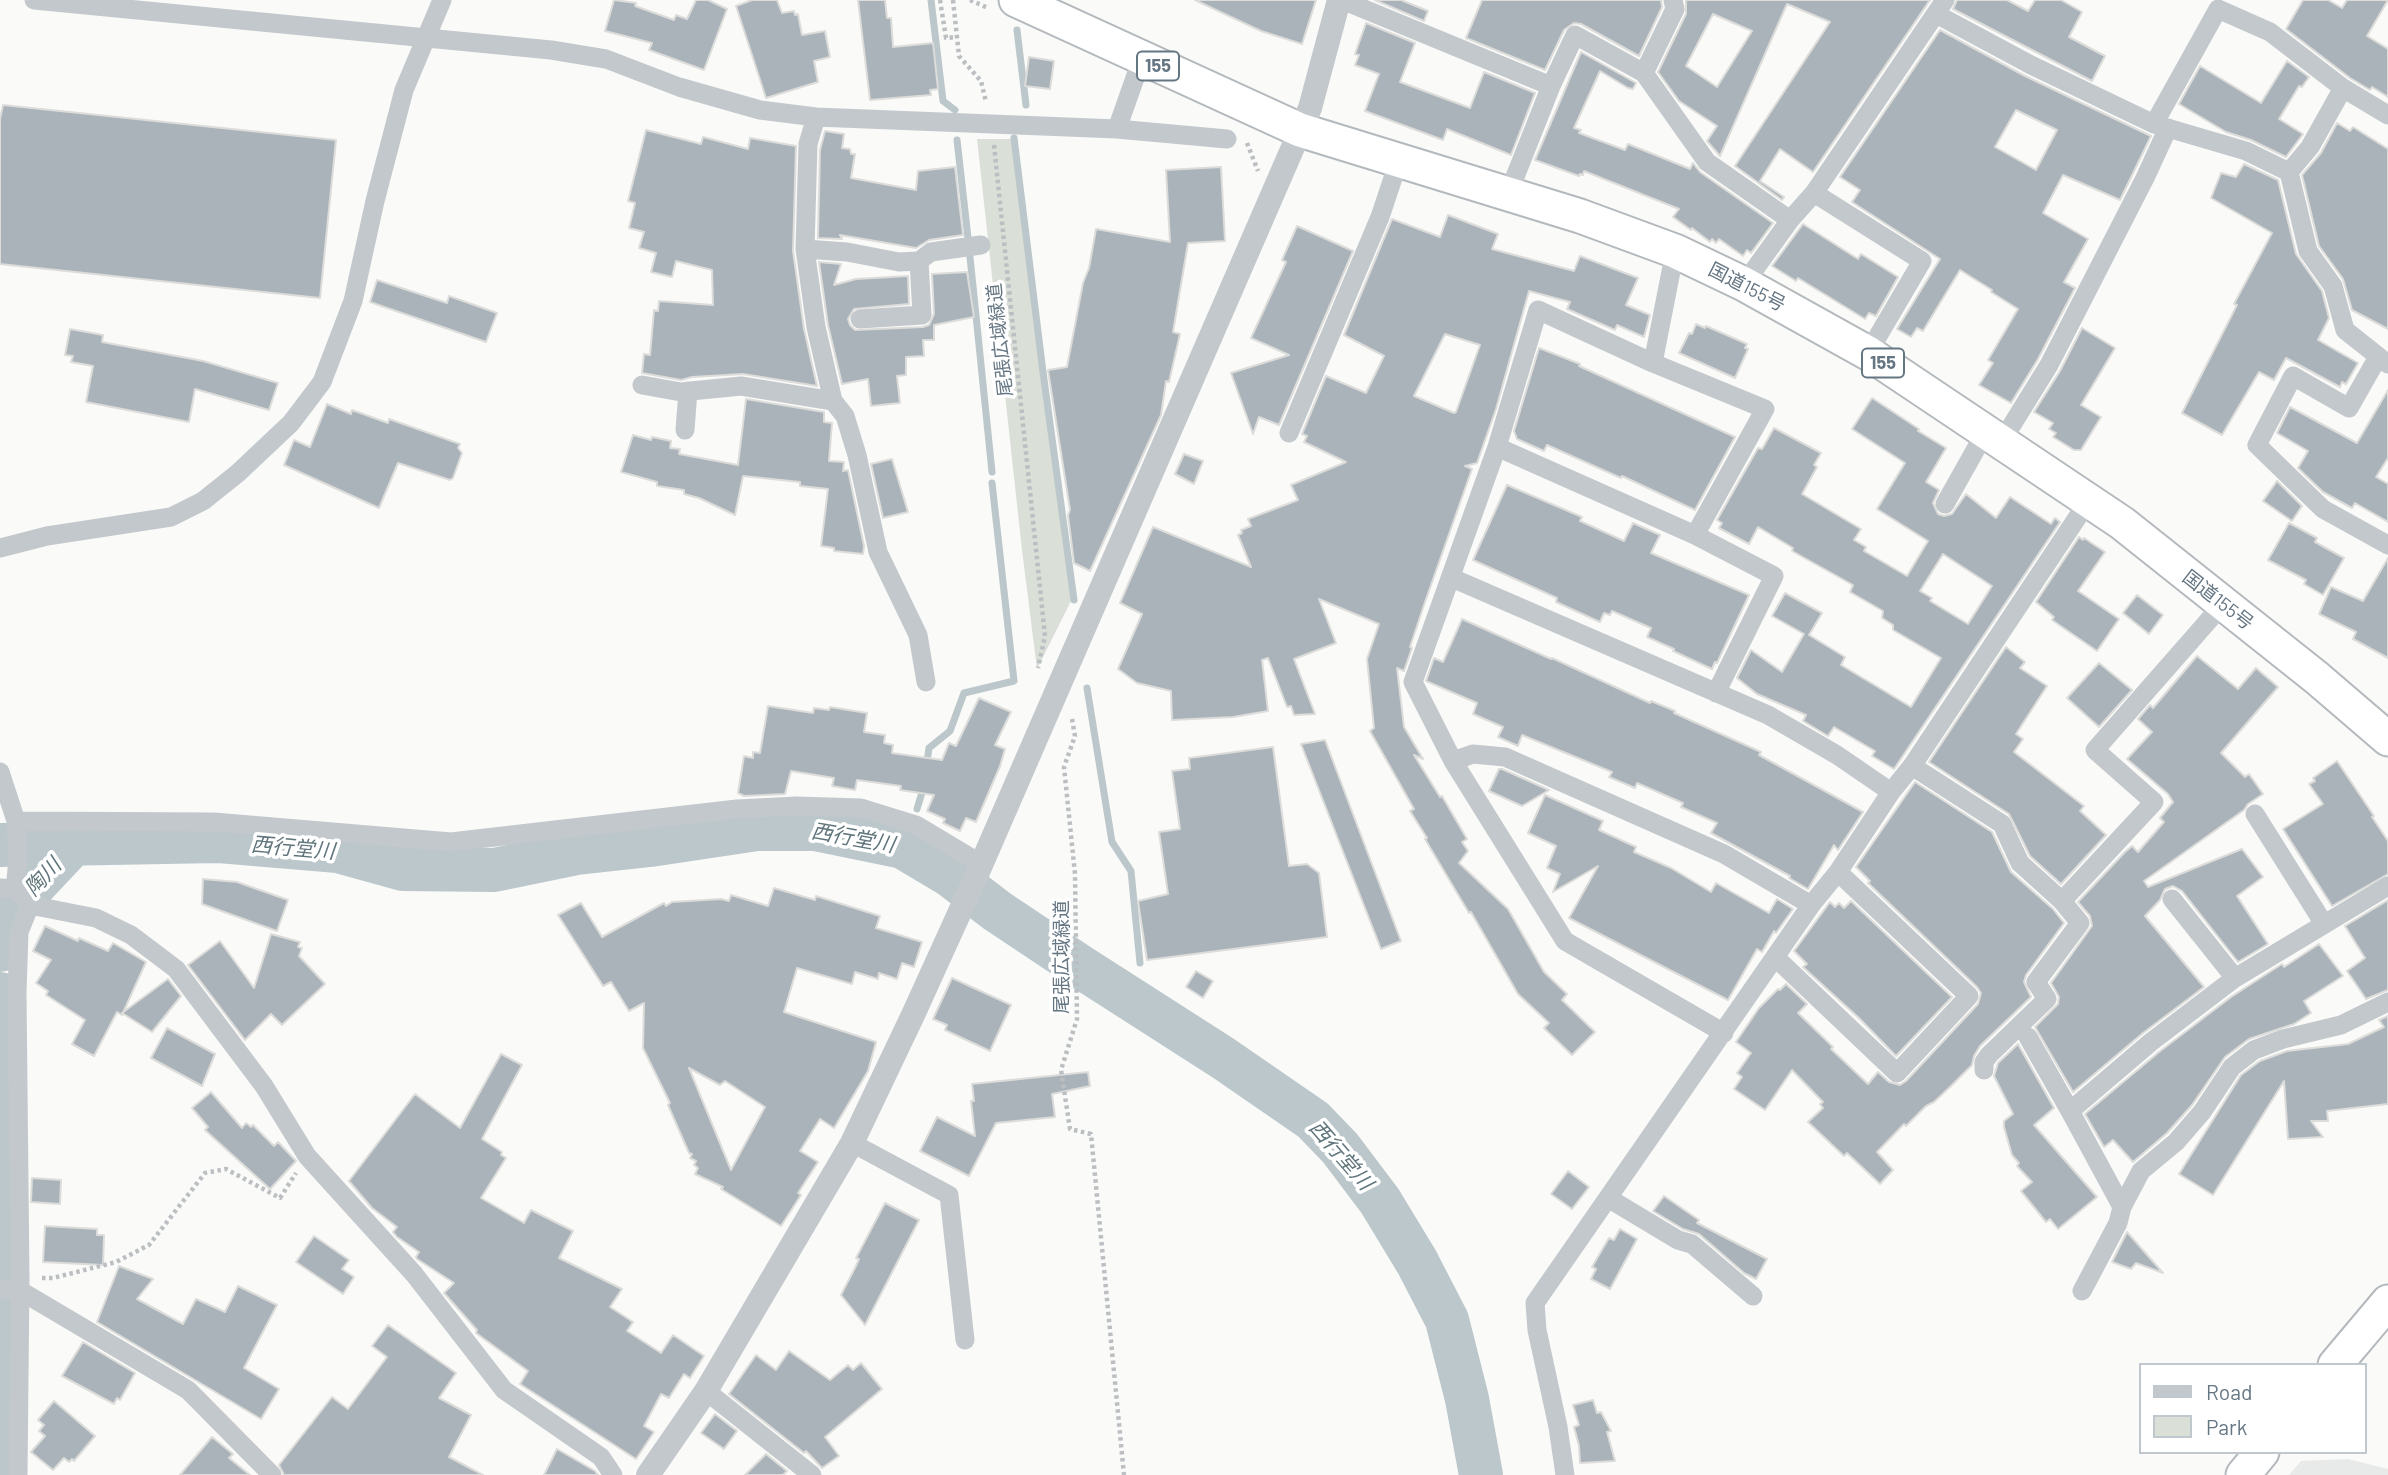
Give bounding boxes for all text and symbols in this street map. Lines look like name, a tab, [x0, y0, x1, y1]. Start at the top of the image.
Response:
road number: 155	[1137, 52, 1179, 80]
street label: 国道155号	[1705, 258, 1789, 316]
street label: 尾張広域緑道	[983, 282, 1017, 398]
road number: 155	[1862, 348, 1904, 377]
street label: 国道155号	[2178, 565, 2258, 635]
water label: 西行堂川	[809, 818, 897, 858]
water label: 西行堂川	[250, 832, 336, 864]
water label: 陶川	[19, 853, 67, 901]
street label: 尾張広域緑道	[1051, 900, 1073, 1014]
water label: 西行堂川	[1304, 1115, 1378, 1195]
legend	[2140, 1363, 2367, 1454]
text: Road	[2206, 1379, 2252, 1404]
text: Park	[2206, 1414, 2247, 1439]

